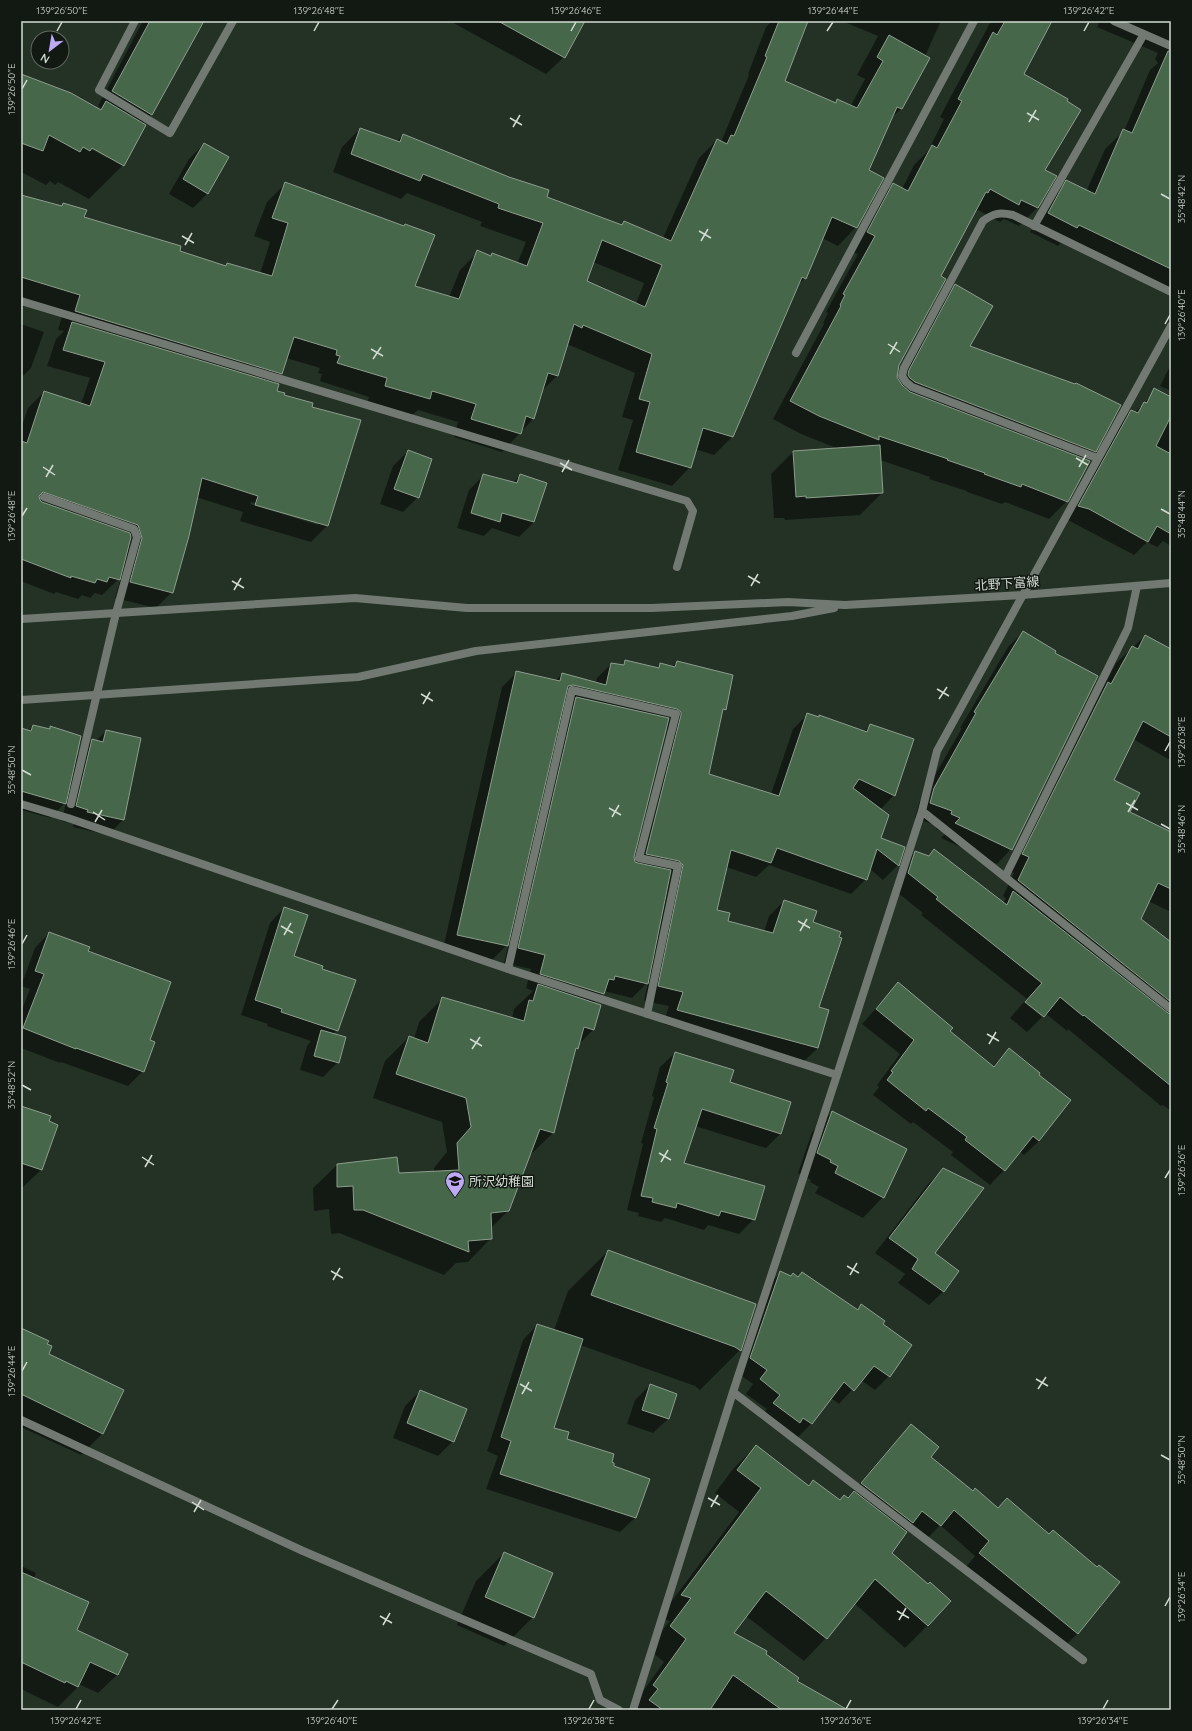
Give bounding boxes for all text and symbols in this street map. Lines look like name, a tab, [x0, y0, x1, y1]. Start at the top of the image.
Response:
text: 139°26'50"E	[36, 4, 88, 17]
text: 139°26'48"E	[294, 4, 345, 17]
text: 139°26'46"E	[551, 4, 602, 17]
text: 139°26'44"E	[808, 4, 859, 17]
text: 139°26'42"E	[1063, 4, 1115, 17]
north arrow	[30, 30, 70, 70]
text: N	[38, 50, 52, 67]
text: 139°26'50"E	[5, 63, 18, 115]
text: 35°48'42"N	[1175, 175, 1188, 223]
text: 139°26'40"E	[1175, 289, 1188, 341]
text: 139°26'48"E	[5, 490, 18, 541]
text: 35°48'44"N	[1175, 490, 1188, 538]
street label: 北野下富線	[974, 573, 1040, 593]
text: 139°26'38"E	[1175, 716, 1188, 767]
text: 35°48'50"N	[5, 745, 18, 795]
text: 35°48'46"N	[1175, 805, 1188, 853]
text: 139°26'46"E	[5, 918, 18, 969]
text: 35°48'52"N	[5, 1061, 18, 1109]
text: 139°26'36"E	[1175, 1144, 1188, 1195]
school or university icon: 所沢幼稚園	[444, 1170, 466, 1198]
place label: 所沢幼稚園	[469, 1173, 534, 1189]
text: 139°26'44"E	[5, 1345, 18, 1396]
text: 35°48'50"N	[1175, 1435, 1188, 1485]
text: 139°26'34"E	[1175, 1571, 1188, 1622]
text: 139°26'42"E	[50, 1714, 102, 1727]
text: 139°26'40"E	[306, 1714, 358, 1727]
text: 139°26'38"E	[564, 1714, 615, 1727]
text: 139°26'36"E	[821, 1714, 872, 1727]
text: 139°26'34"E	[1078, 1714, 1129, 1727]

